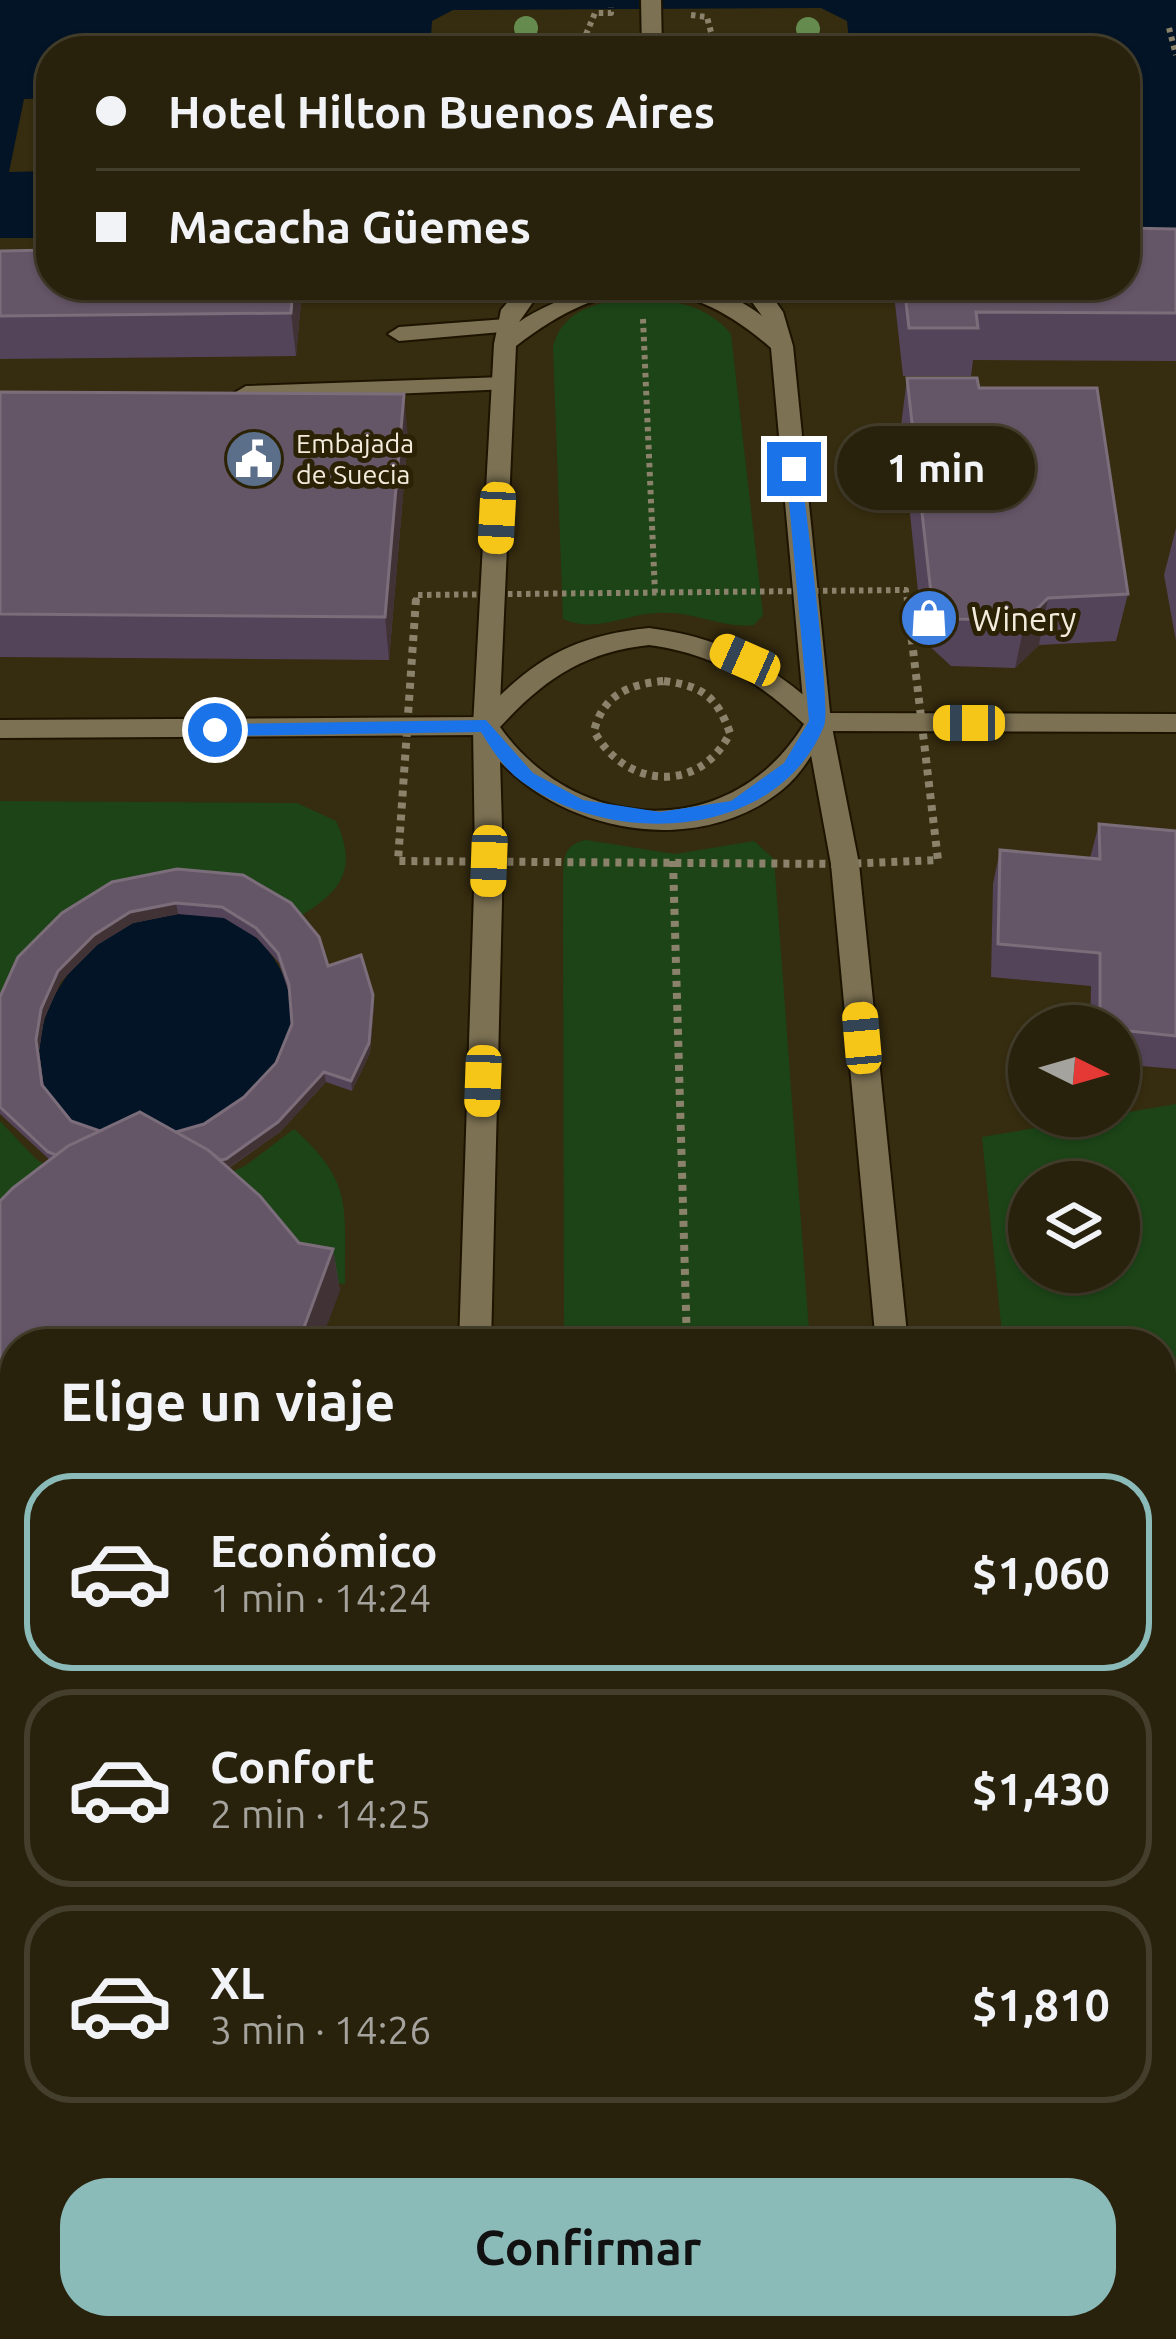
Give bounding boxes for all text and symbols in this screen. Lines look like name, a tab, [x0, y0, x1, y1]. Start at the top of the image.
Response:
text: Hotel Hilton Buenos Aires	[168, 86, 715, 137]
text: Macacha Güemes	[168, 201, 531, 252]
callout: 1 min	[836, 427, 1034, 511]
public building icon: Embajada de Suecia	[223, 428, 285, 490]
place label: Embajada de Suecia	[296, 428, 414, 489]
route end	[767, 442, 821, 496]
text: 1 min	[887, 446, 985, 489]
car	[477, 481, 517, 555]
shop icon: Winery	[898, 587, 960, 649]
place label: Winery	[971, 600, 1076, 637]
car	[705, 629, 785, 691]
route start	[188, 703, 242, 757]
car	[933, 705, 1005, 741]
car	[470, 824, 508, 898]
car	[841, 1001, 883, 1075]
north arrow	[1008, 1005, 1140, 1137]
map controls	[1008, 1005, 1140, 1293]
car	[464, 1044, 502, 1118]
button: layers	[1008, 1161, 1140, 1293]
text: Elige un viaje	[60, 1371, 395, 1431]
icon: car	[66, 1518, 174, 1626]
text: Económico	[210, 1525, 438, 1576]
text: $1,060	[972, 1547, 1110, 1598]
text: 1 min · 14:24	[210, 1576, 431, 1619]
icon: car	[66, 1734, 174, 1842]
text: Confort	[210, 1741, 375, 1792]
text: $1,430	[972, 1763, 1110, 1814]
text: 2 min · 14:25	[210, 1792, 431, 1835]
icon: car	[66, 1950, 174, 2058]
text: XL	[210, 1957, 264, 2008]
text: $1,810	[972, 1979, 1110, 2030]
text: 3 min · 14:26	[210, 2008, 431, 2051]
button: Confirmar	[60, 2178, 1116, 2316]

